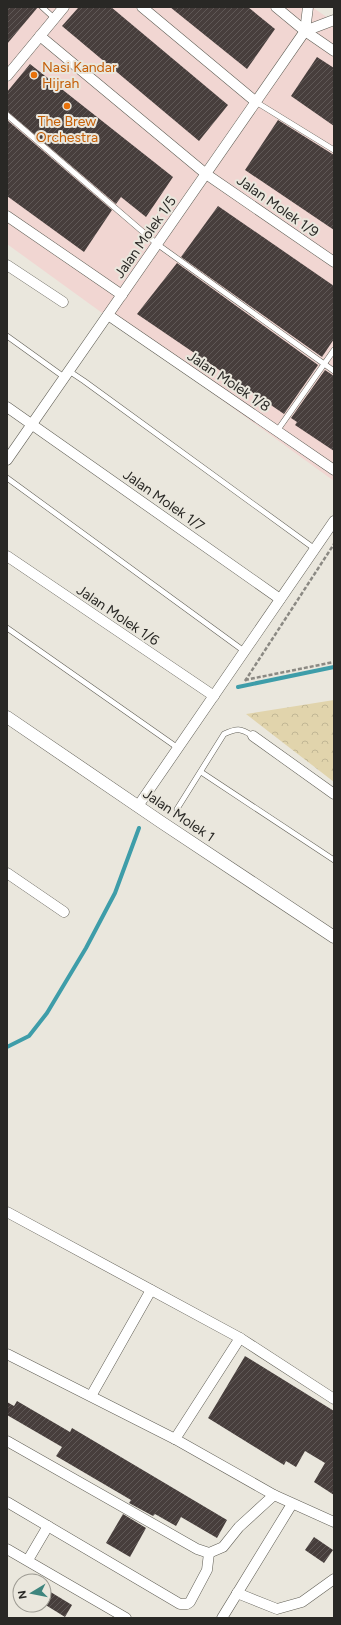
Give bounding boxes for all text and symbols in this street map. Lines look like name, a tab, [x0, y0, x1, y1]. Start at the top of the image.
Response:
place label: Nasi Kandar Hijrah	[42, 59, 117, 92]
marker: Nasi Kandar Hijrah	[29, 70, 39, 80]
marker: The Brew Orchestra	[62, 101, 72, 111]
place label: The Brew Orchestra	[36, 113, 98, 146]
street label: Jalan Molek 1/9	[234, 172, 322, 241]
street label: Jalan Molek 1/5	[111, 193, 180, 282]
street label: Jalan Molek 1/8	[184, 347, 274, 415]
street label: Jalan Molek 1/7	[120, 466, 208, 535]
street label: Jalan Molek 1/6	[73, 582, 162, 649]
street label: Jalan Molek 1	[140, 785, 218, 846]
north arrow	[12, 1573, 52, 1613]
text: N	[16, 1589, 30, 1600]

